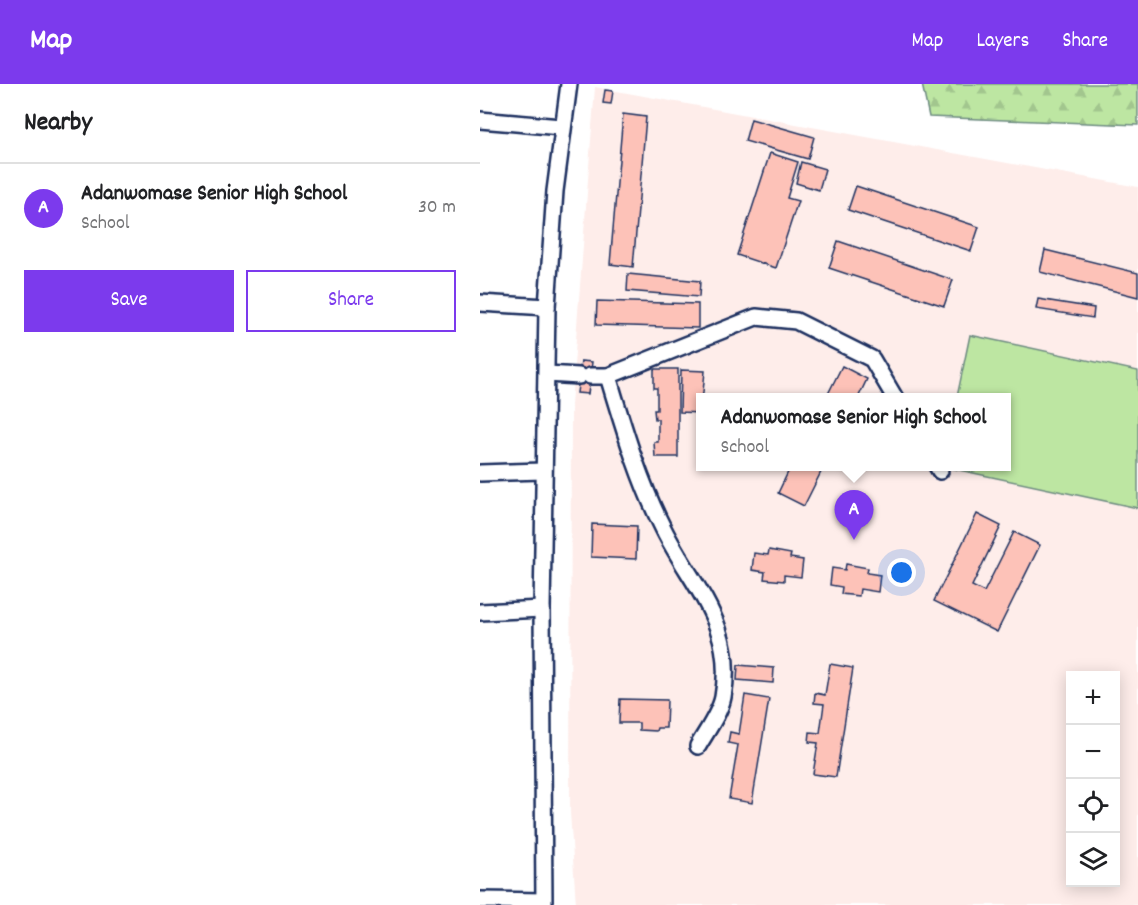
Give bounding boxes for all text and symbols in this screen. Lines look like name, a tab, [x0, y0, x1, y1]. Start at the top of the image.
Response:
text: Map	[30, 22, 72, 62]
text: Map	[912, 27, 943, 57]
text: Layers	[976, 27, 1029, 57]
text: Share	[1062, 27, 1108, 57]
text: Nearby	[24, 105, 92, 142]
text: Adanwomase Senior High School	[81, 179, 347, 210]
text: A	[38, 194, 49, 222]
text: 30 m	[418, 194, 456, 222]
text: School	[81, 210, 130, 238]
button: Save	[24, 270, 234, 332]
button: Share	[246, 270, 456, 332]
popup	[696, 393, 1011, 471]
text: Adanwomase Senior High School	[720, 403, 987, 434]
text: School	[720, 434, 769, 462]
pin: A	[834, 490, 874, 540]
your location	[887, 558, 916, 587]
map controls	[1066, 671, 1120, 887]
button: +	[1066, 671, 1120, 725]
button: −	[1066, 725, 1120, 779]
button: locate	[1066, 779, 1120, 833]
button: layers	[1066, 833, 1120, 887]

